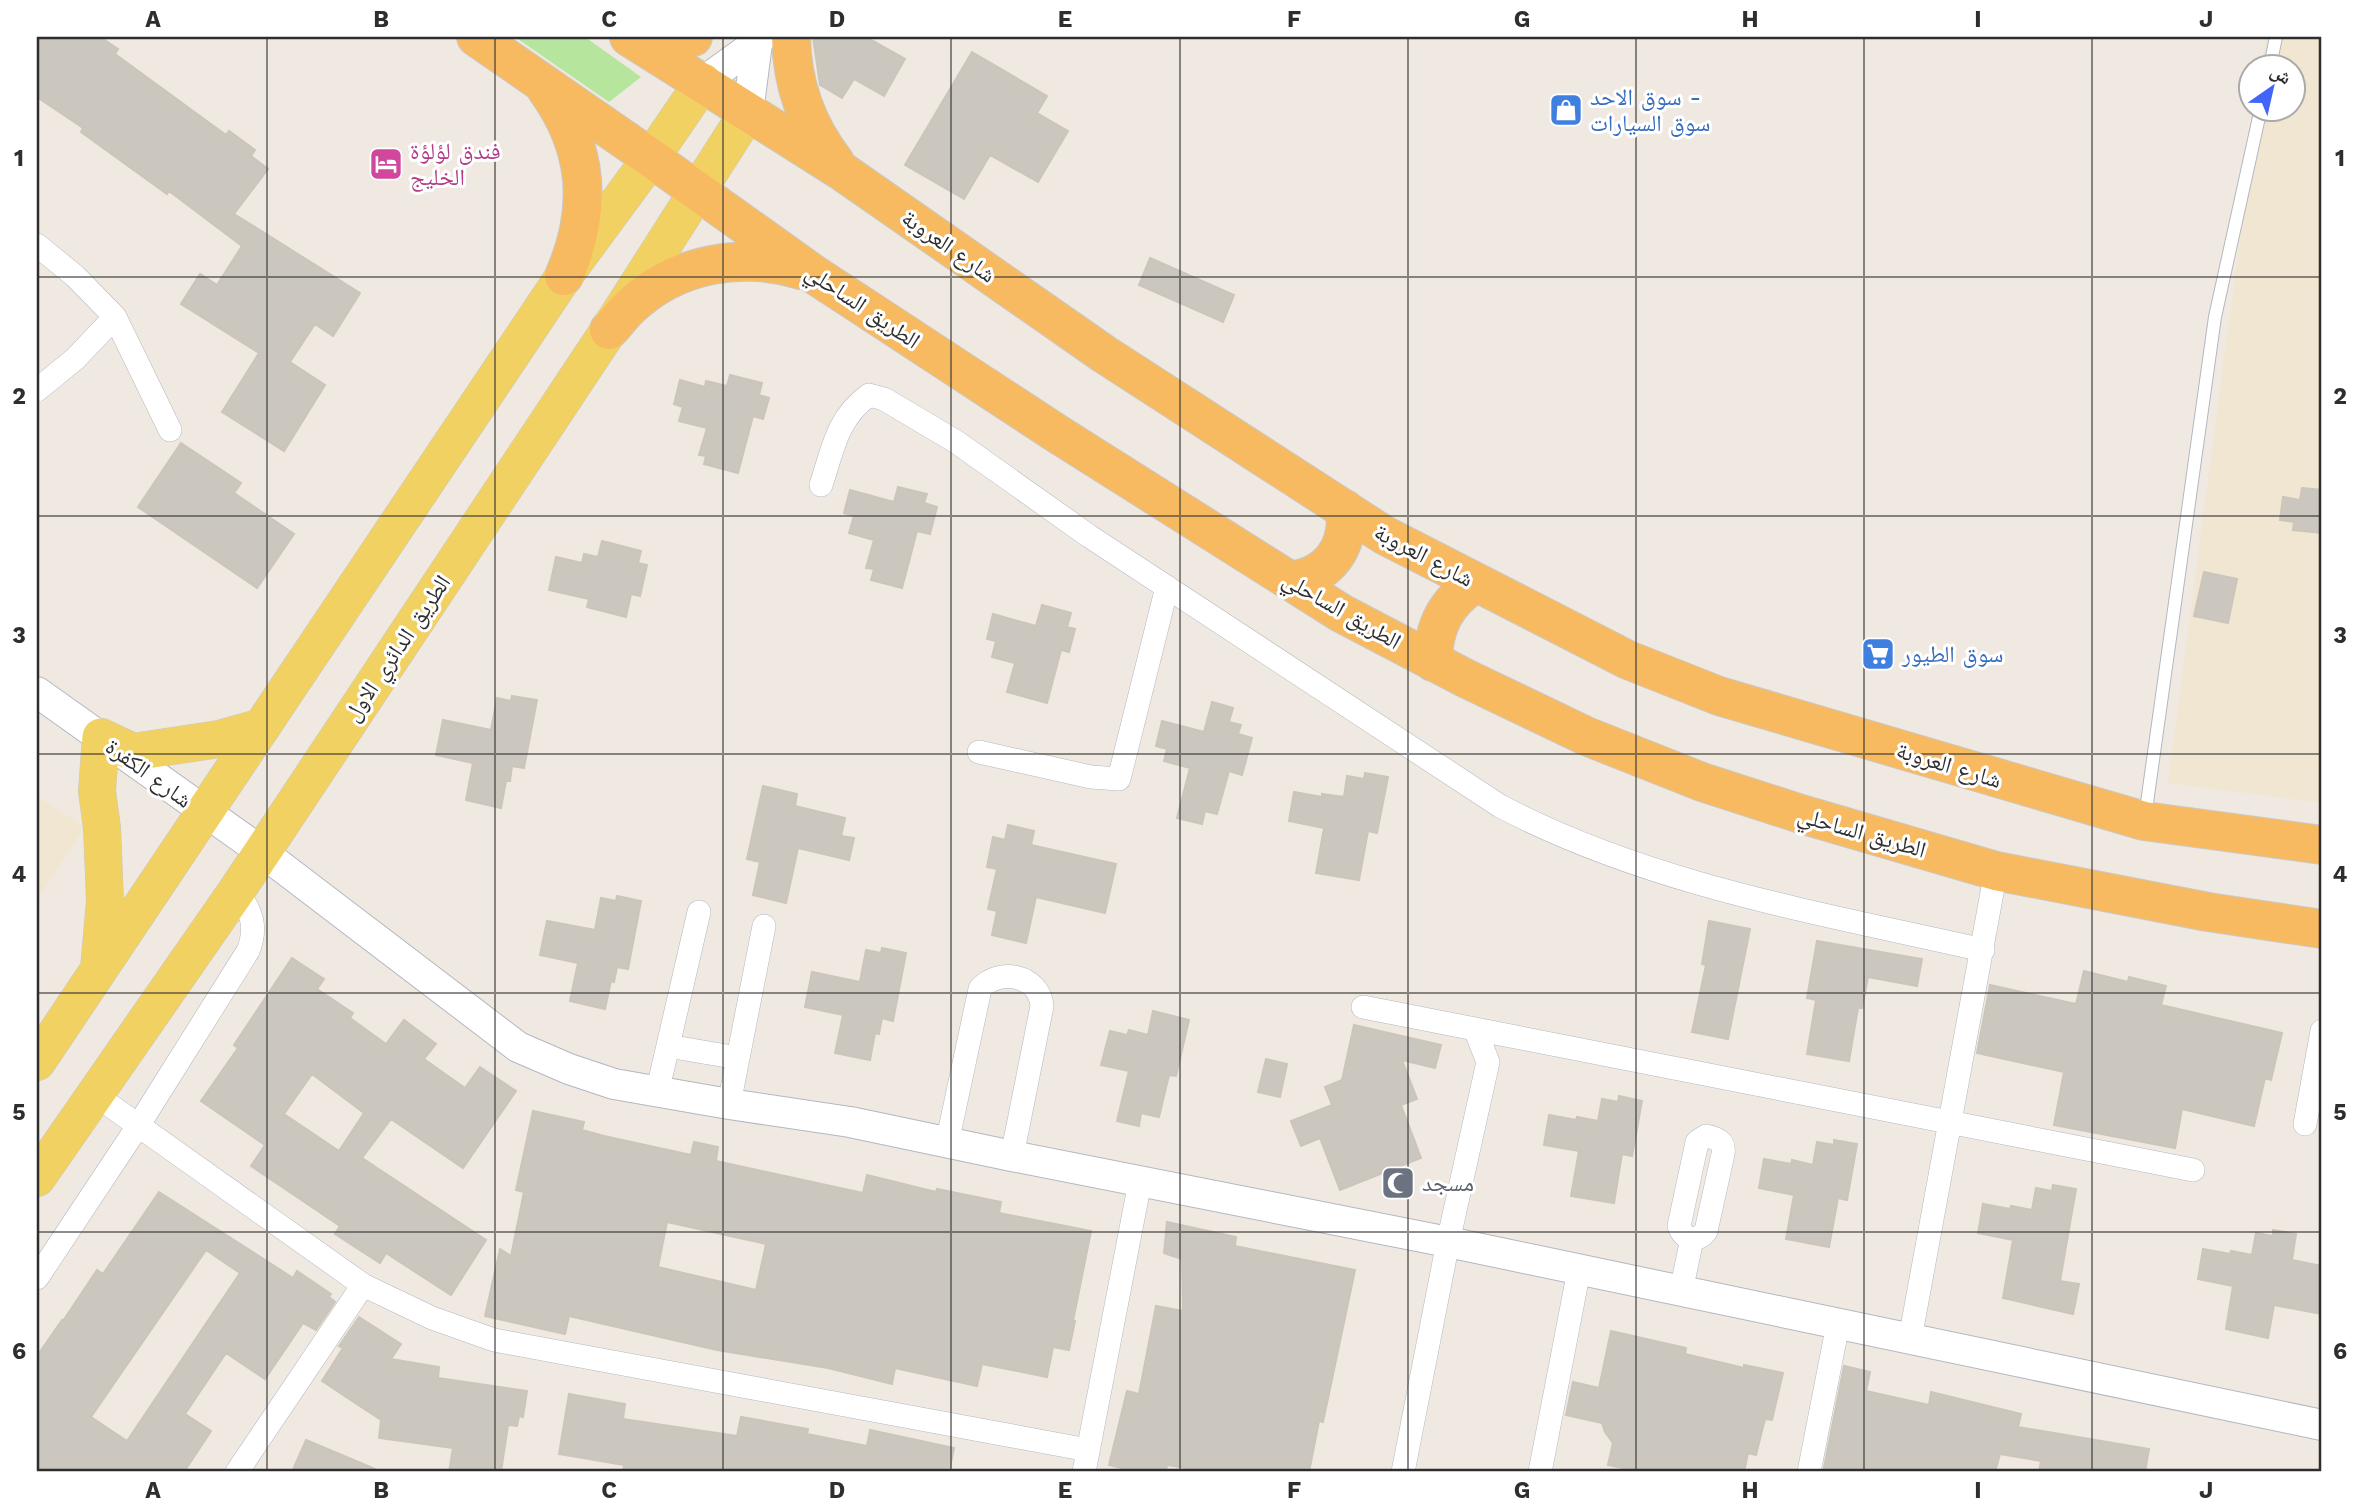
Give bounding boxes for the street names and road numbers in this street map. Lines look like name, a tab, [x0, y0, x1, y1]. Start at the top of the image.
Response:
street label: شارع العروبة	[896, 204, 1001, 289]
street label: الطريق الساحلي	[798, 258, 925, 359]
street label: شارع العروبة	[1369, 518, 1478, 594]
street label: الطريق الساحلي	[1275, 566, 1406, 659]
street label: الطريق الدائري الاول	[338, 570, 460, 729]
street label: شارع الكفرة	[100, 733, 197, 815]
street label: شارع العروبة	[1893, 737, 2005, 795]
street label: الطريق الساحلي	[1793, 801, 1929, 868]

